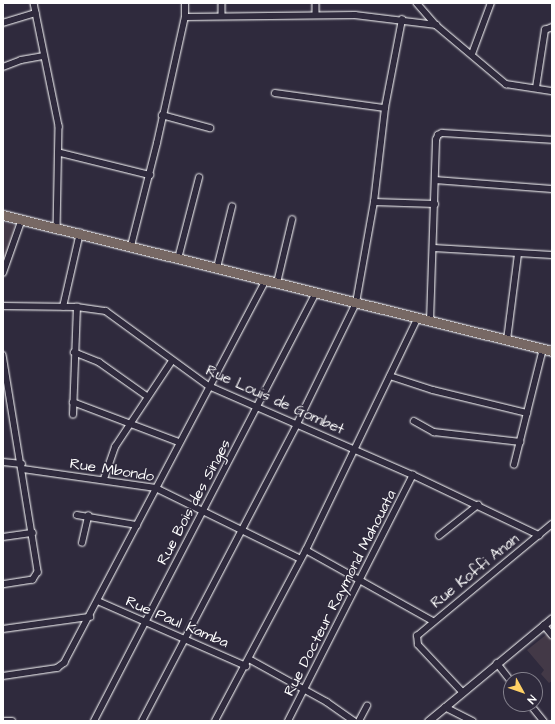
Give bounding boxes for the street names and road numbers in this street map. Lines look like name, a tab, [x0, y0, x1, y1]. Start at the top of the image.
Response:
street label: Rue Louis de Gombet	[203, 361, 347, 439]
street label: Rue Bois des Singes	[153, 436, 235, 568]
street label: Rue Mbondo	[68, 454, 156, 486]
street label: Rue Docteur Raymond Mahouata	[280, 487, 400, 699]
street label: Rue Koffi Anan	[427, 530, 523, 612]
street label: Rue Paul Kamba	[123, 592, 231, 652]

